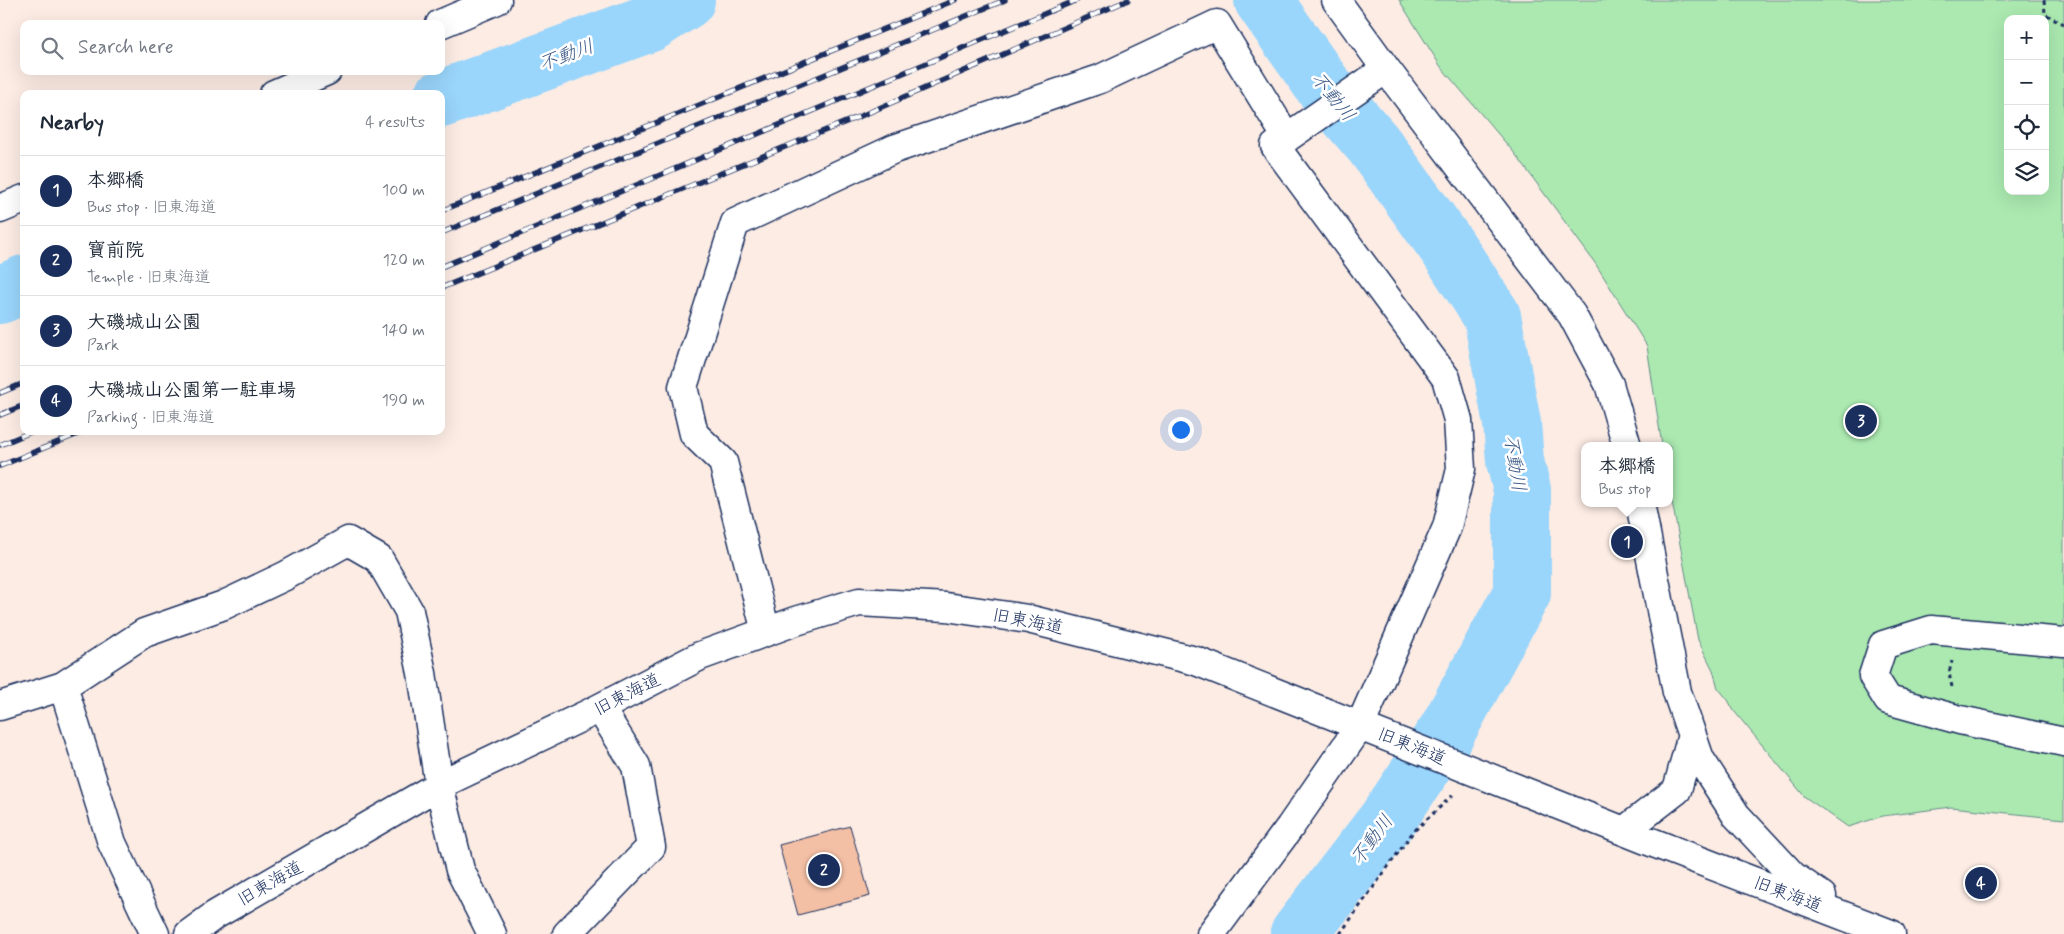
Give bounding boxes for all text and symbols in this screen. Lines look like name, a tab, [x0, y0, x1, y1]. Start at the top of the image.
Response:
map controls	[2004, 15, 2049, 195]
button: +	[2004, 15, 2049, 60]
search box	[20, 20, 445, 75]
icon: search	[38, 34, 66, 62]
water label: 不動川	[535, 34, 598, 77]
text: Search here	[78, 35, 174, 60]
button: −	[2004, 60, 2049, 105]
water label: 不動川	[1305, 67, 1360, 127]
button: locate	[2004, 105, 2049, 150]
text: Nearby	[40, 109, 104, 137]
text: 4 results	[365, 112, 425, 133]
button: layers	[2004, 150, 2049, 195]
text: 本郷橋	[87, 168, 144, 193]
text: 1	[52, 180, 60, 201]
text: 100 m	[382, 180, 425, 201]
text: Bus stop · 旧東海道	[87, 197, 216, 218]
text: 寶前院	[87, 238, 144, 263]
text: 2	[52, 250, 60, 271]
text: 120 m	[383, 250, 425, 271]
text: Temple · 旧東海道	[87, 267, 211, 288]
text: 大磯城山公園	[87, 310, 201, 335]
text: 3	[52, 320, 60, 341]
text: 140 m	[381, 320, 425, 341]
text: Park	[87, 335, 119, 356]
text: 大磯城山公園第一駐車場	[87, 378, 296, 403]
text: 4	[51, 390, 61, 411]
text: 190 m	[382, 390, 425, 411]
pin: 3	[1845, 402, 1877, 440]
text: Parking · 旧東海道	[87, 407, 214, 428]
your location	[1168, 417, 1194, 443]
water label: 不動川	[1498, 433, 1531, 493]
popup	[1581, 442, 1673, 507]
text: 本郷橋	[1598, 454, 1656, 479]
text: Bus stop	[1598, 479, 1651, 500]
pin: 1	[1611, 523, 1643, 561]
street label: 旧東海道	[990, 603, 1065, 641]
street label: 旧東海道	[590, 668, 665, 722]
street label: 旧東海道	[1374, 722, 1449, 772]
water label: 不動川	[1345, 810, 1399, 870]
pin: 2	[808, 851, 840, 889]
street label: 旧東海道	[233, 855, 308, 912]
pin: 4	[1965, 864, 1997, 902]
street label: 旧東海道	[1750, 871, 1826, 919]

